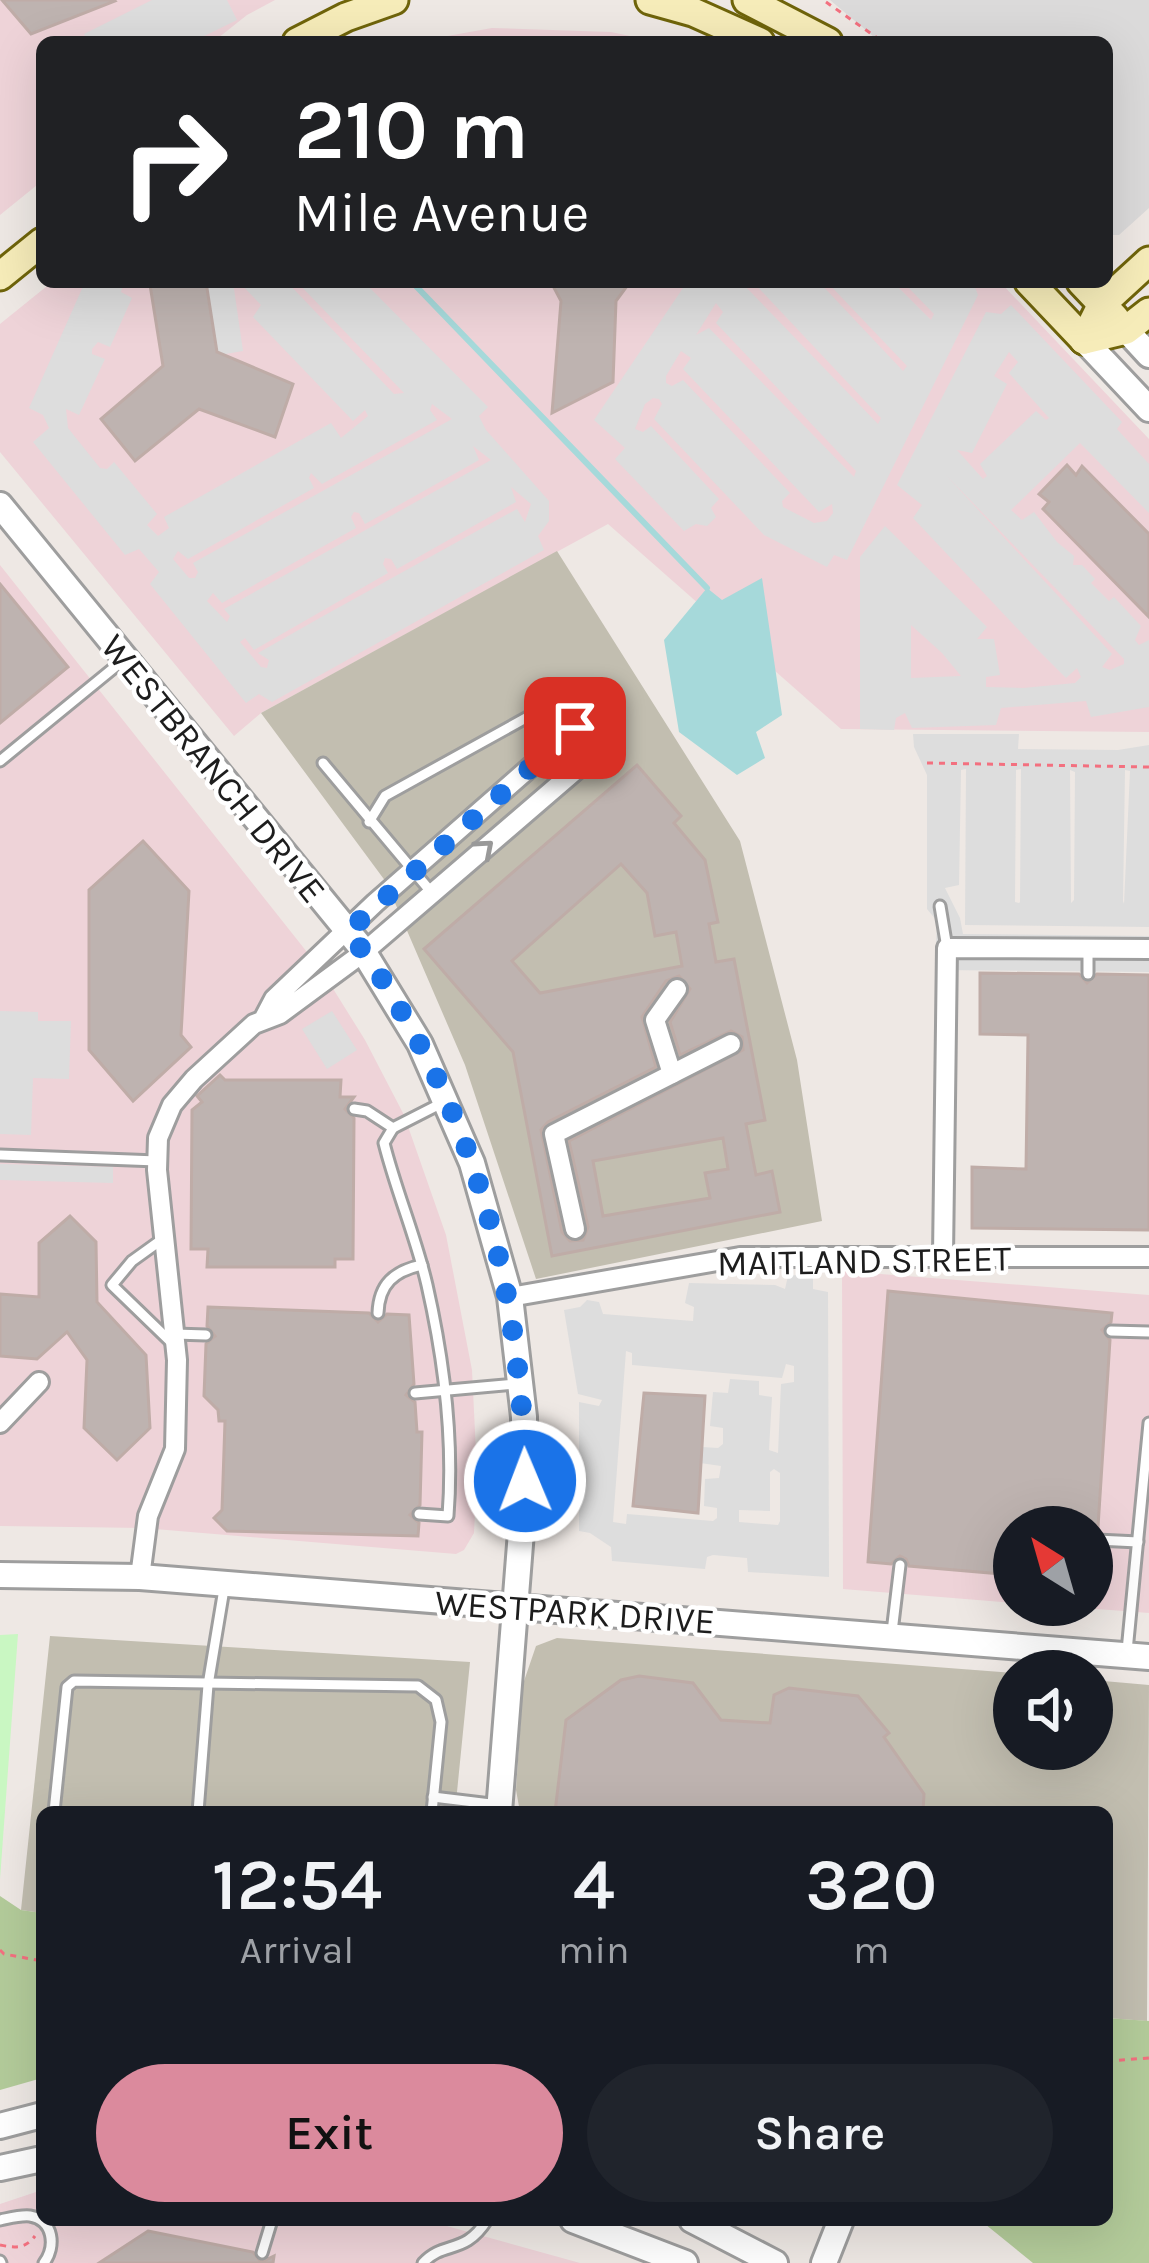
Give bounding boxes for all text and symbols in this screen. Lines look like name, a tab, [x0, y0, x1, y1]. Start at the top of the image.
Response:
text: 210 m	[294, 81, 529, 179]
icon: right	[96, 84, 252, 240]
text: Mile Avenue	[294, 181, 589, 245]
street label: WESTBRANCH DRIVE	[92, 626, 334, 911]
pin	[524, 677, 626, 779]
icon: arrive	[542, 695, 608, 761]
one-way arrow	[471, 841, 493, 863]
street label: MAITLAND STREET	[717, 1237, 1011, 1285]
position arrow	[462, 1418, 588, 1544]
north arrow	[993, 1506, 1113, 1626]
map controls	[993, 1506, 1113, 1770]
street label: WESTPARK DRIVE	[434, 1581, 716, 1643]
button: sound	[993, 1650, 1113, 1770]
text: 12:54	[212, 1843, 382, 1927]
text: 4	[573, 1843, 615, 1927]
text: 320	[805, 1843, 937, 1927]
text: Arrival	[240, 1927, 354, 1973]
text: min	[558, 1927, 630, 1973]
text: m	[853, 1927, 890, 1973]
button: Exit	[96, 2064, 563, 2202]
button: Share	[587, 2064, 1053, 2202]

